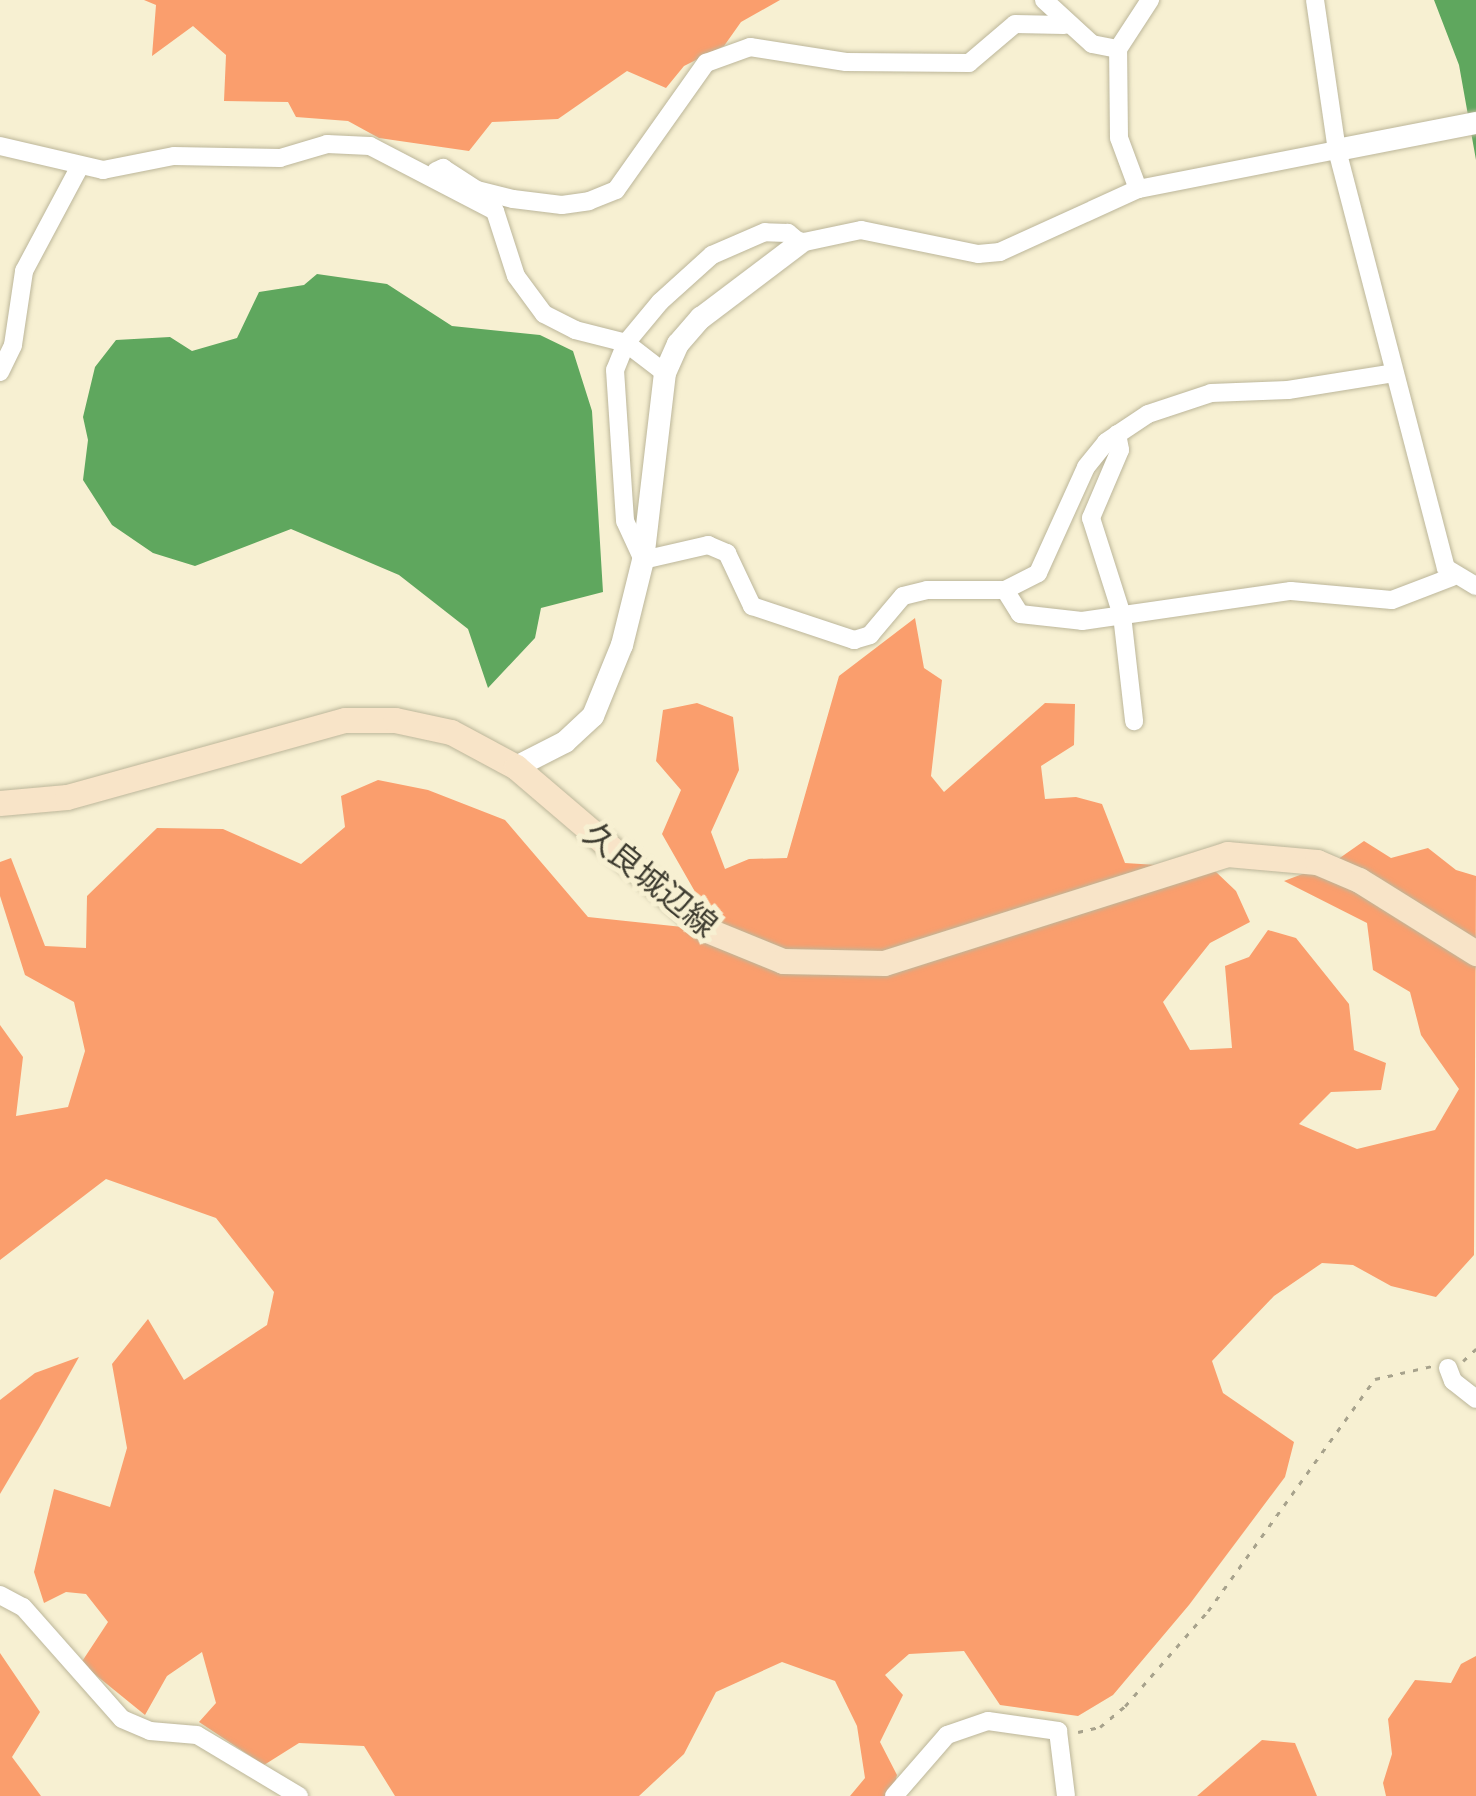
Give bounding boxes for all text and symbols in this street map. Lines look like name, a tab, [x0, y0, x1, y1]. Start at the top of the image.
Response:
street label: 久良城辺線	[577, 814, 725, 944]

